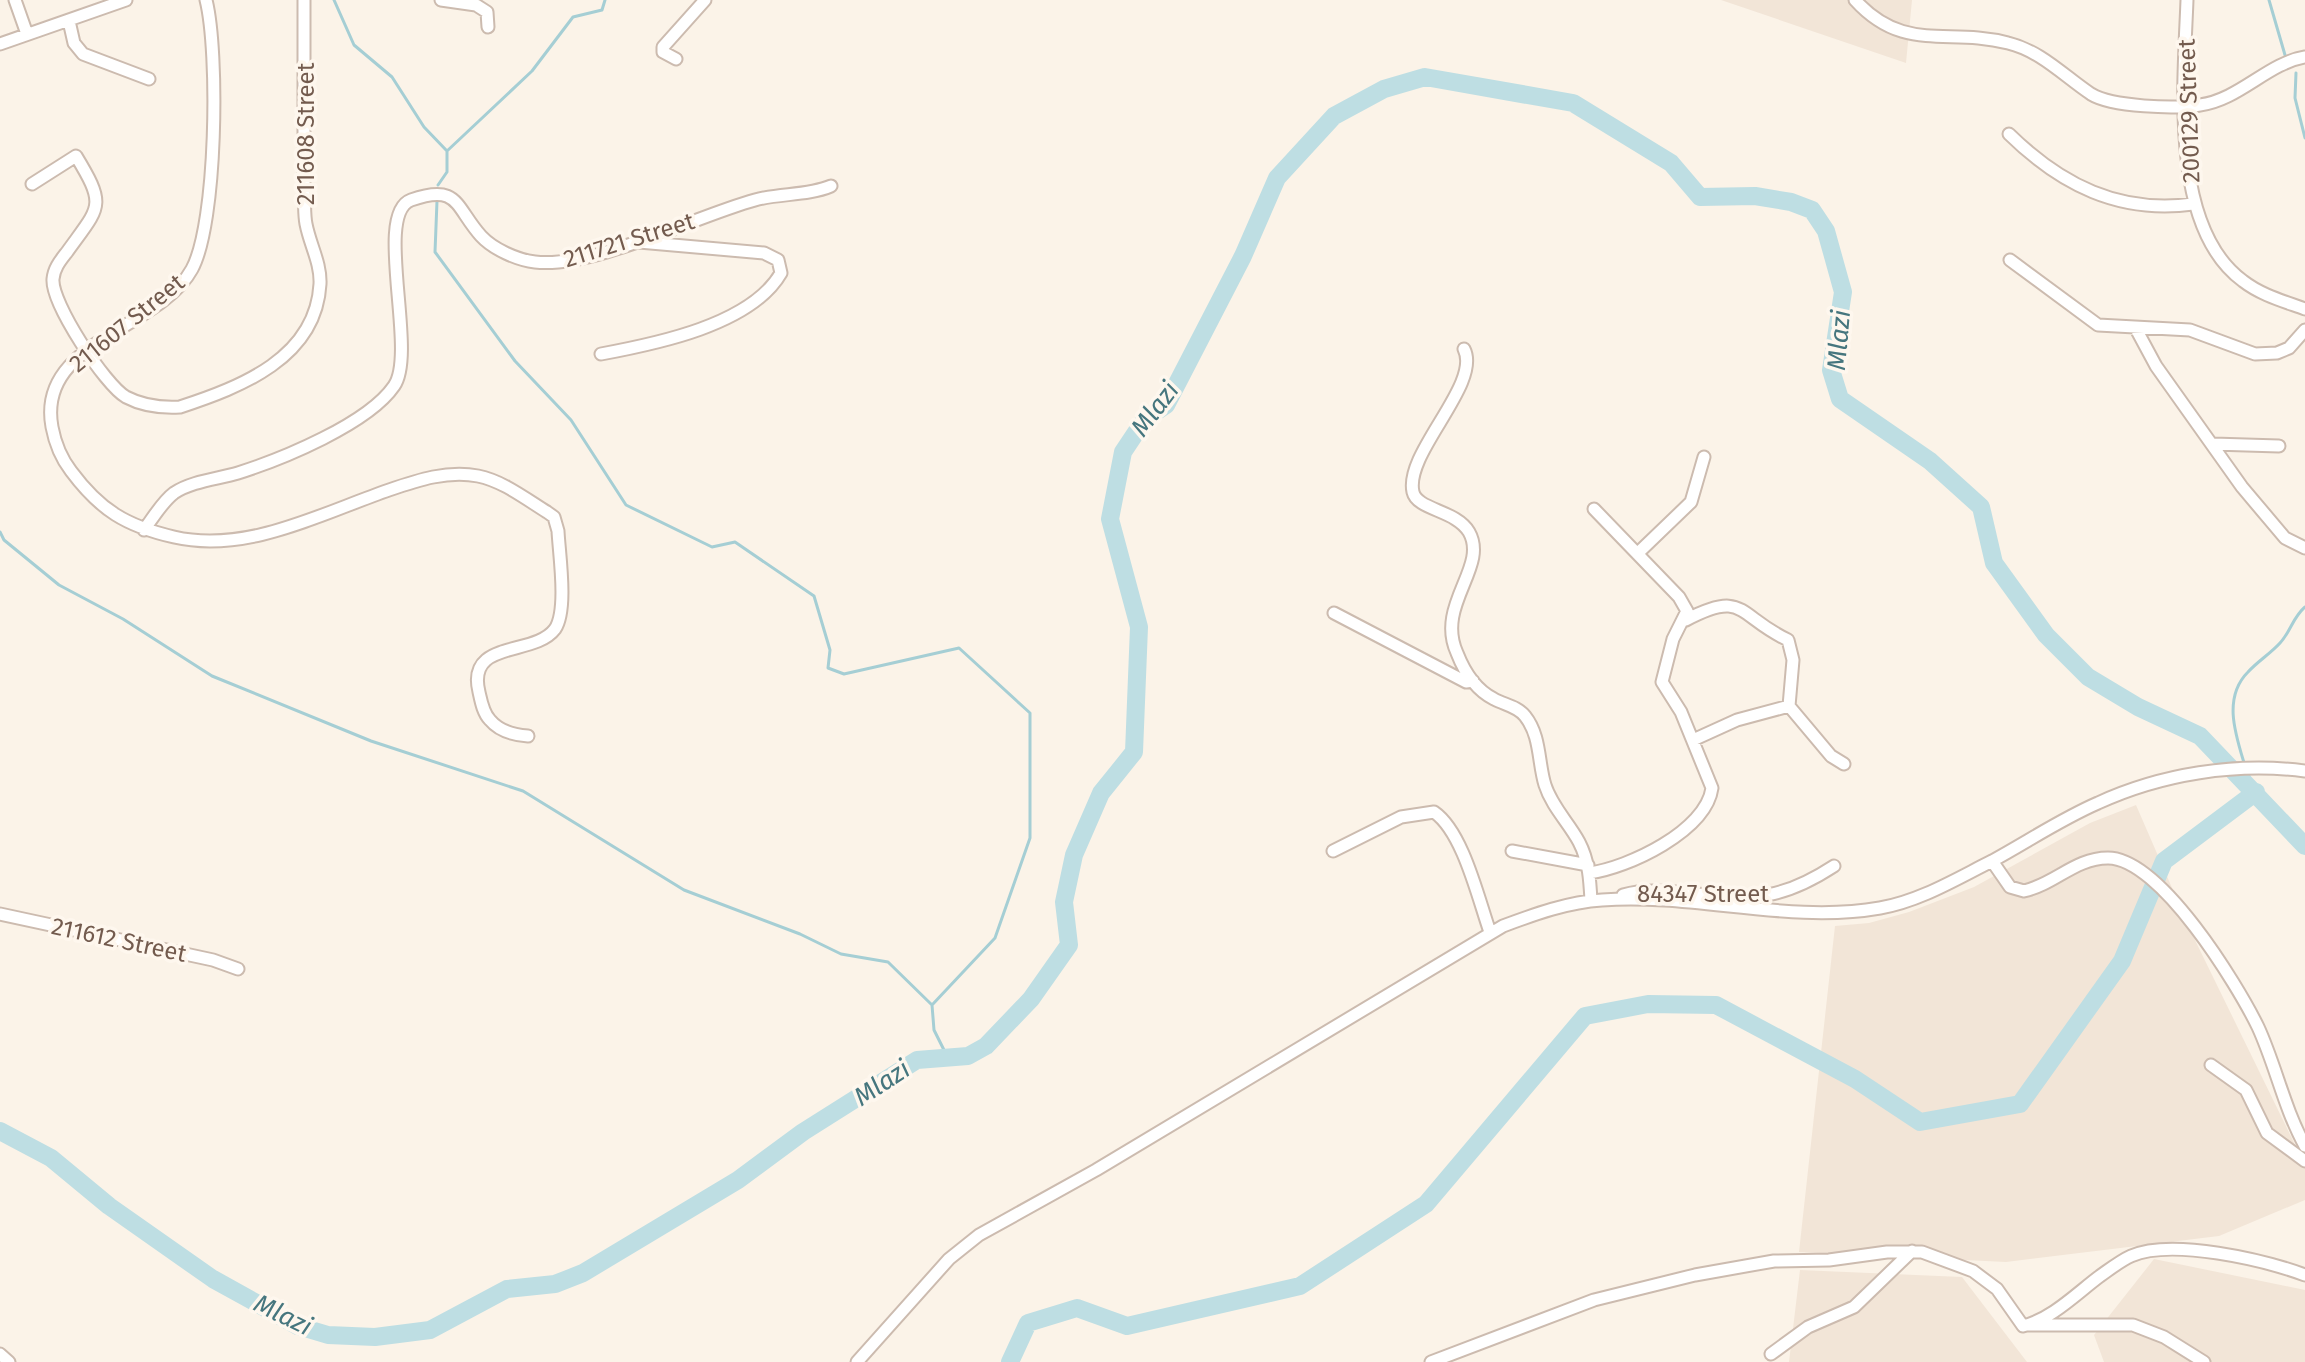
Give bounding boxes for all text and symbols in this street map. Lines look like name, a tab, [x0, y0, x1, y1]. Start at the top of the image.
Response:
street label: 200129 Street	[2172, 38, 2206, 184]
street label: 211608 Street	[292, 62, 320, 205]
street label: 211721 Street	[560, 207, 698, 273]
street label: 211607 Street	[64, 268, 190, 378]
water label: Mlazi	[1821, 308, 1857, 372]
water label: Mlazi	[1124, 375, 1186, 443]
street label: 84347 Street	[1637, 880, 1769, 908]
street label: 211612 Street	[49, 912, 189, 968]
water label: Mlazi	[848, 1053, 916, 1113]
water label: Mlazi	[249, 1288, 317, 1342]

